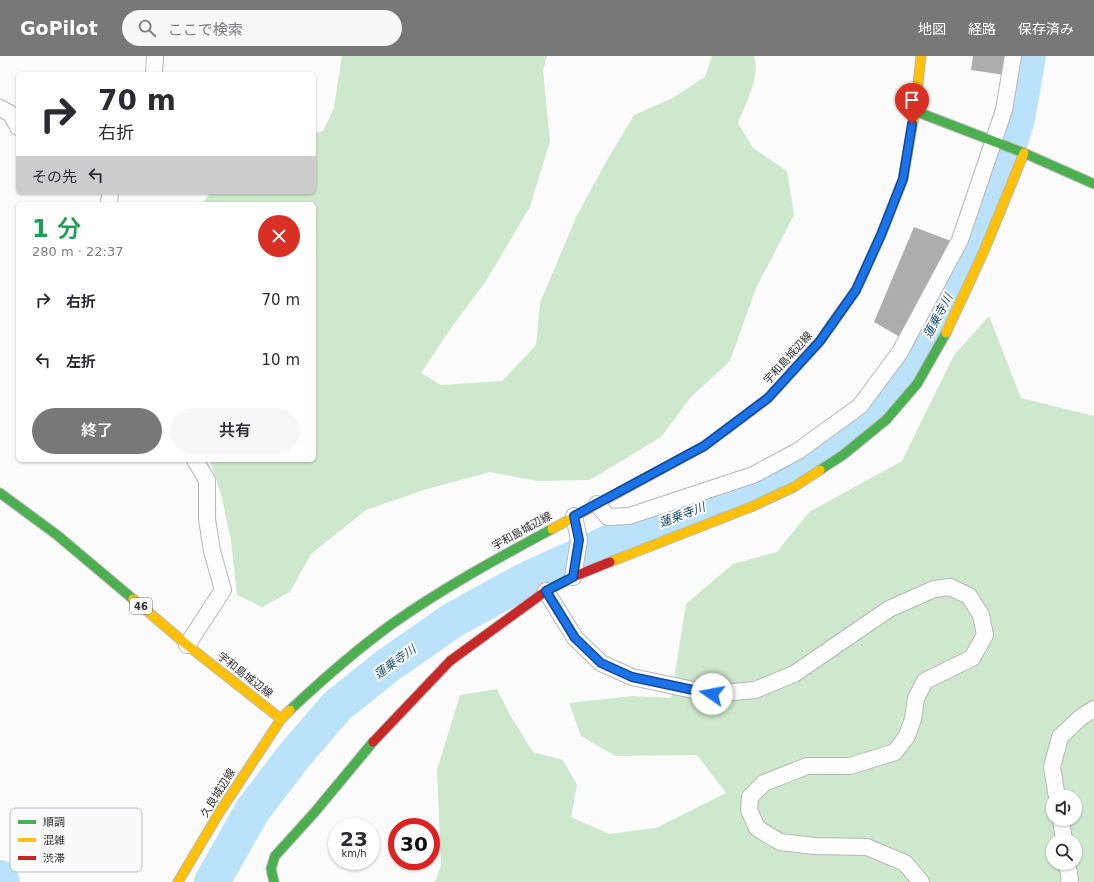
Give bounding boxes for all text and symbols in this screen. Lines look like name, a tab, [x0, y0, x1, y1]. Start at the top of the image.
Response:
search box	[122, 10, 402, 46]
text: GoPilot	[20, 17, 98, 39]
icon: search	[136, 17, 158, 39]
text: ここで検索	[168, 21, 243, 39]
text: 地図	[918, 21, 946, 37]
text: 経路	[968, 21, 996, 37]
text: 保存済み	[1018, 21, 1074, 37]
pin	[895, 83, 929, 124]
text: 70 m	[98, 84, 176, 117]
icon: right	[32, 88, 84, 140]
icon: arrive	[901, 89, 923, 111]
text: 右折	[98, 122, 134, 143]
icon: left	[85, 164, 107, 186]
text: その先	[32, 168, 77, 186]
text: 1 分	[32, 215, 81, 243]
button: close	[258, 215, 300, 257]
text: 280 m · 22:37	[32, 244, 123, 259]
icon: right	[32, 289, 54, 311]
water label: 蓮乗寺川	[921, 290, 956, 340]
text: 70 m	[262, 291, 300, 309]
text: 右折	[66, 293, 96, 311]
street label: 宇和島城辺線	[761, 329, 815, 387]
icon: left	[32, 349, 54, 371]
text: 10 m	[262, 351, 300, 369]
text: 左折	[66, 353, 96, 371]
button: 終了	[32, 408, 162, 454]
button: 共有	[170, 408, 300, 454]
water label: 蓮乗寺川	[657, 499, 709, 530]
street label: 宇和島城辺線	[490, 509, 554, 553]
road number: 46	[130, 598, 152, 614]
water label: 蓮乗寺川	[371, 641, 420, 682]
street label: 宇和島城辺線	[215, 650, 275, 700]
position arrow	[691, 673, 733, 715]
street label: 久良城辺線	[198, 766, 238, 820]
map controls	[1046, 790, 1082, 870]
button: sound	[1046, 790, 1082, 826]
legend	[10, 808, 142, 872]
text: 順調	[43, 816, 65, 829]
speed limit sign: 30	[388, 818, 440, 870]
text: 23	[340, 827, 368, 851]
text: 混雑	[43, 834, 65, 847]
button: search	[1046, 834, 1082, 870]
text: km/h	[341, 848, 367, 859]
text: 渋滞	[43, 852, 65, 865]

